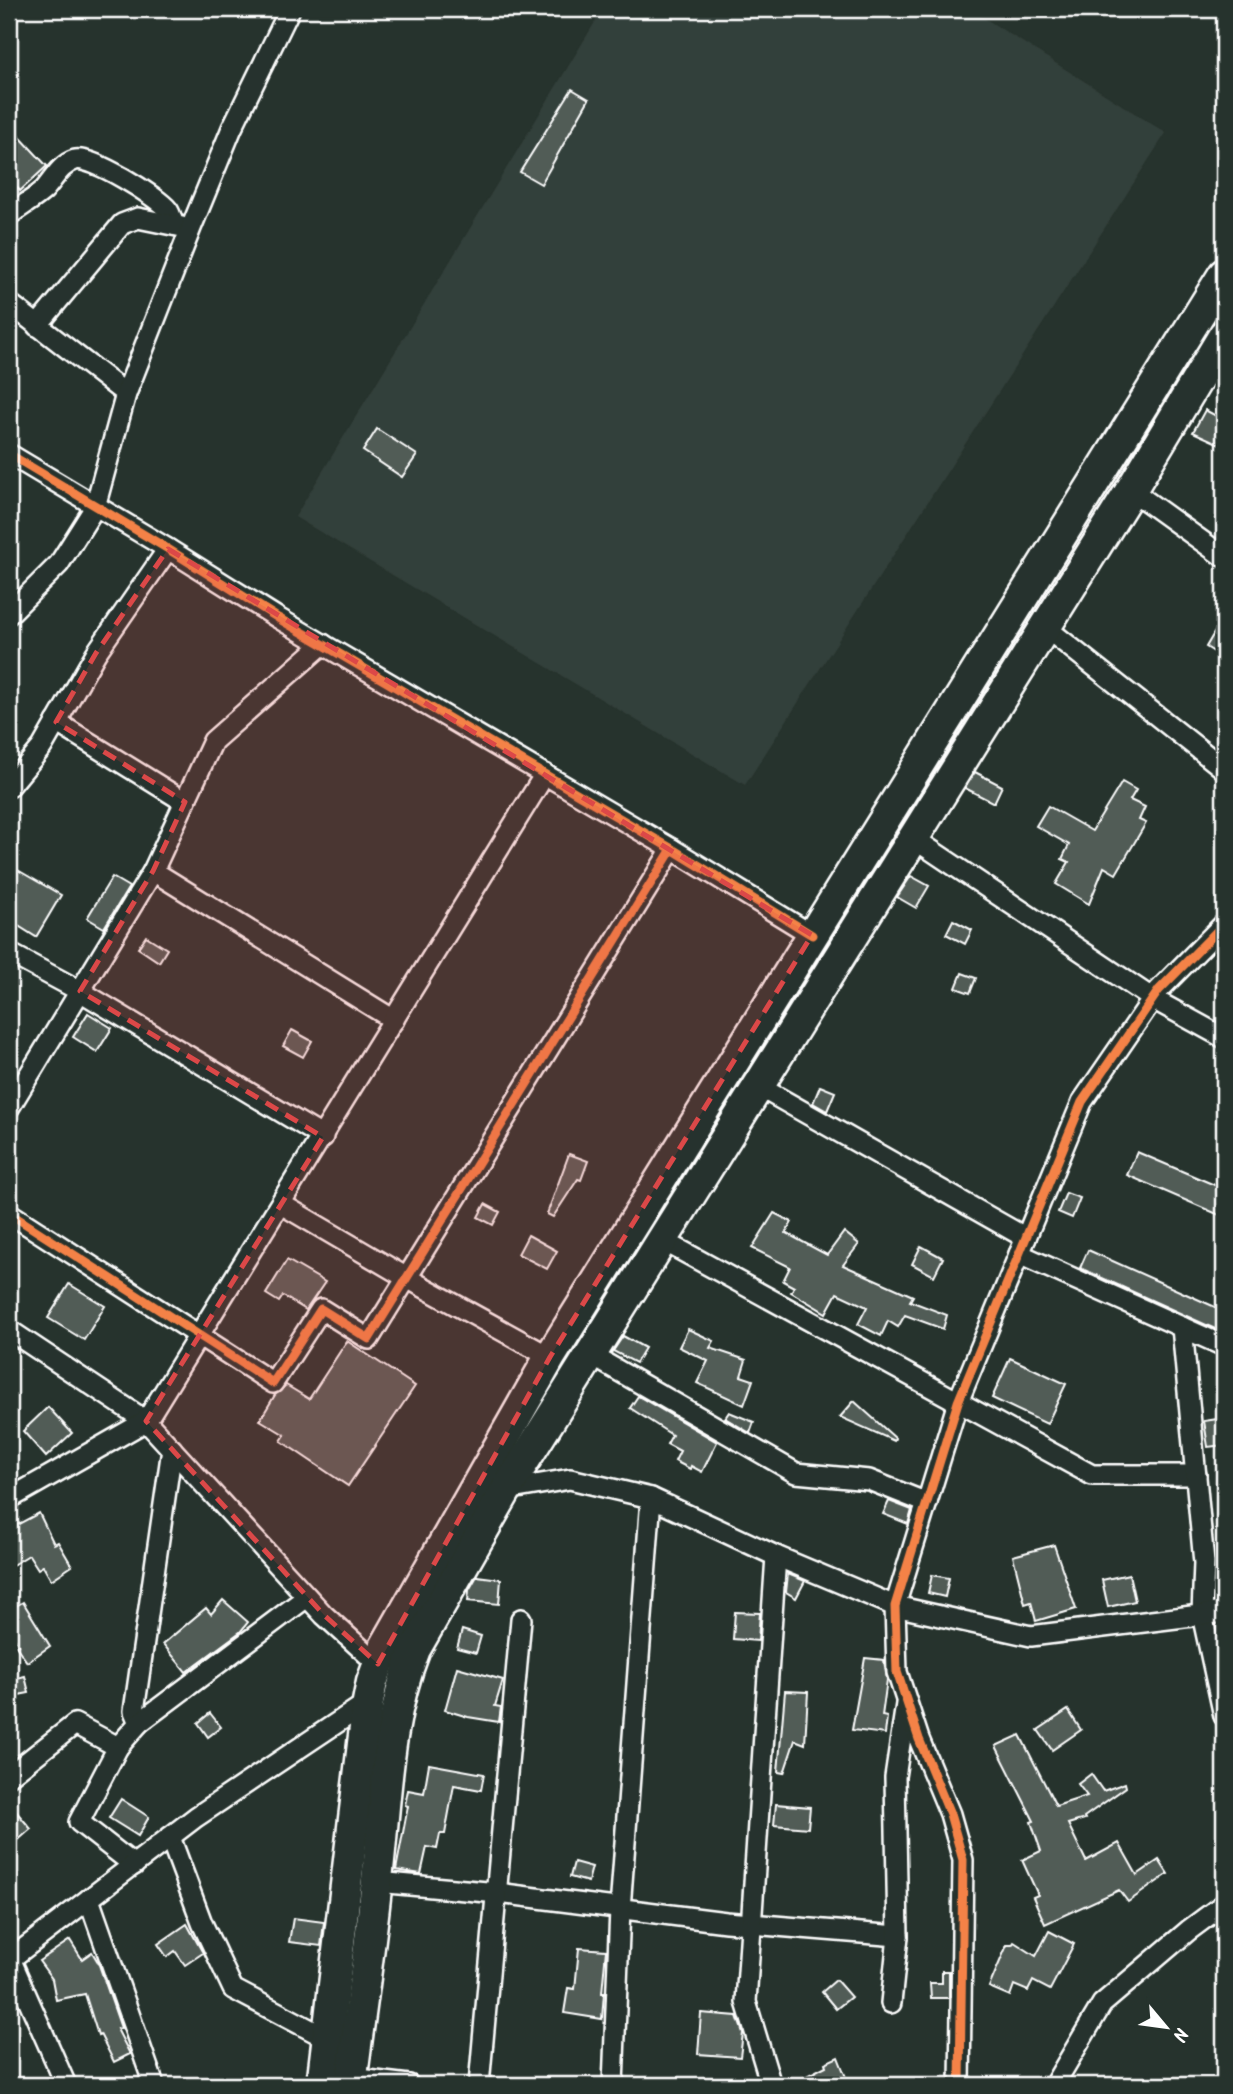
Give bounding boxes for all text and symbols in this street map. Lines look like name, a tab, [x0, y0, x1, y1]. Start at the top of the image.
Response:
north arrow	[1132, 1993, 1202, 2062]
text: N	[1163, 2022, 1195, 2047]

